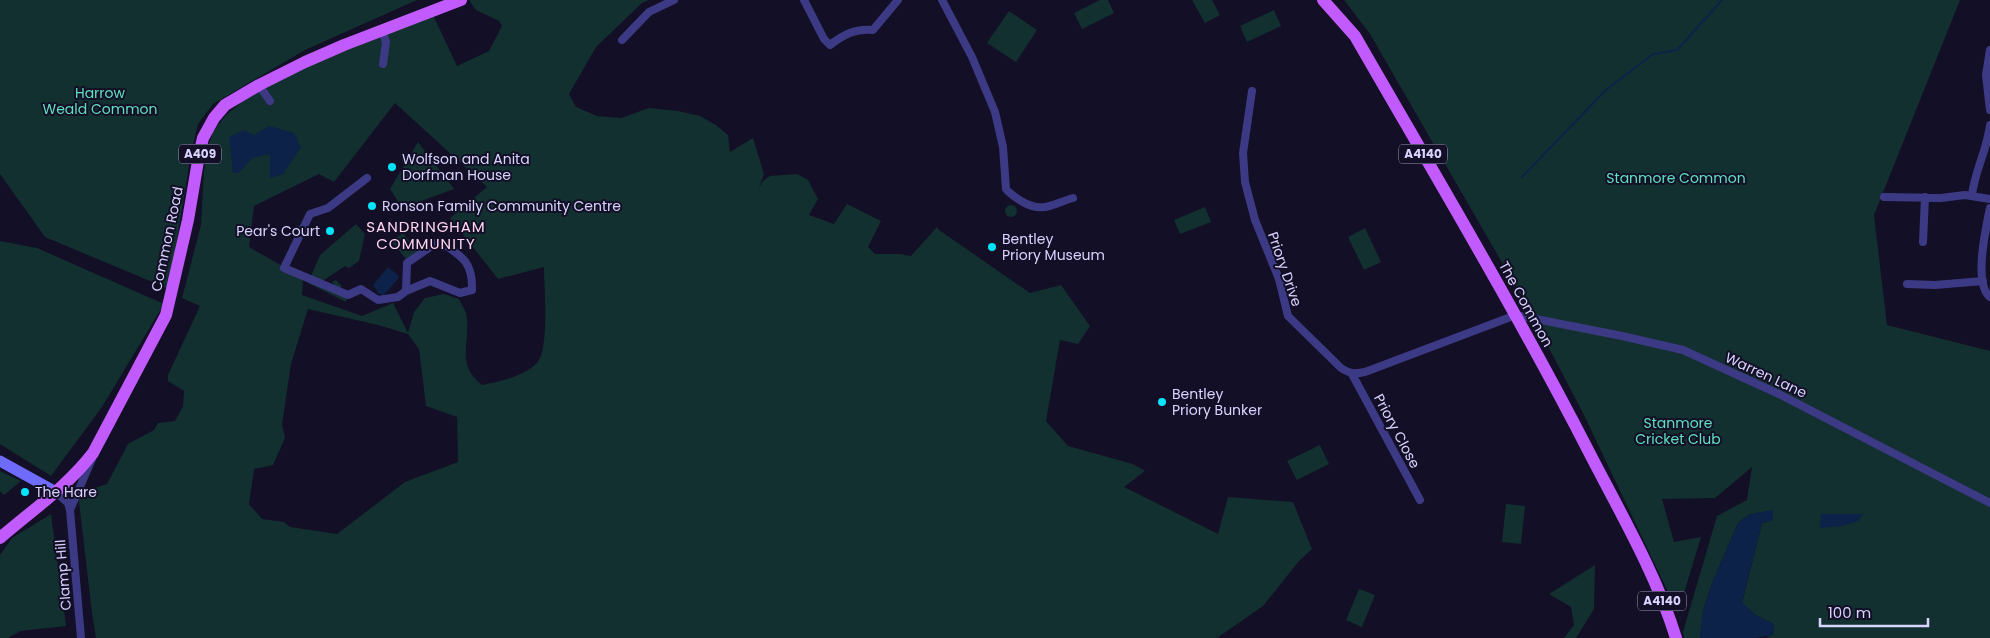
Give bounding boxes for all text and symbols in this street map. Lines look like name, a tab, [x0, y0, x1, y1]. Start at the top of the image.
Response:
park label: Harrow Weald Common	[43, 83, 157, 119]
road number: A409	[179, 144, 221, 164]
road number: A4140	[1399, 144, 1447, 164]
place label: Wolfson and Anita Dorfman House	[402, 149, 530, 185]
marker: Wolfson and Anita Dorfman House	[386, 161, 398, 173]
park label: Stanmore Common	[1606, 168, 1746, 188]
street label: Common Road	[146, 185, 188, 293]
place label: Ronson Family Community Centre	[382, 196, 621, 216]
marker: Ronson Family Community Centre	[366, 200, 378, 212]
district label: SANDRINGHAM COMMUNITY	[366, 216, 486, 254]
place label: Pear's Court	[236, 221, 320, 241]
marker: Pear's Court	[324, 225, 336, 237]
place label: Bentley Priory Museum	[1002, 229, 1105, 265]
street label: Priory Drive	[1263, 229, 1307, 309]
marker: Bentley Priory Museum	[986, 241, 998, 253]
street label: The Common	[1494, 257, 1558, 351]
street label: Warren Lane	[1722, 347, 1810, 403]
place label: Bentley Priory Bunker	[1172, 384, 1262, 420]
street label: Priory Close	[1369, 390, 1425, 472]
marker: Bentley Priory Bunker	[1156, 396, 1168, 408]
park label: Stanmore Cricket Club	[1635, 413, 1721, 449]
place label: The Hare	[35, 482, 97, 502]
marker: The Hare	[19, 486, 31, 498]
street label: Clamp Hill	[50, 539, 76, 611]
road number: A4140	[1638, 592, 1686, 610]
scale bar	[1820, 596, 1928, 628]
text: 100 m	[1828, 602, 1871, 623]

